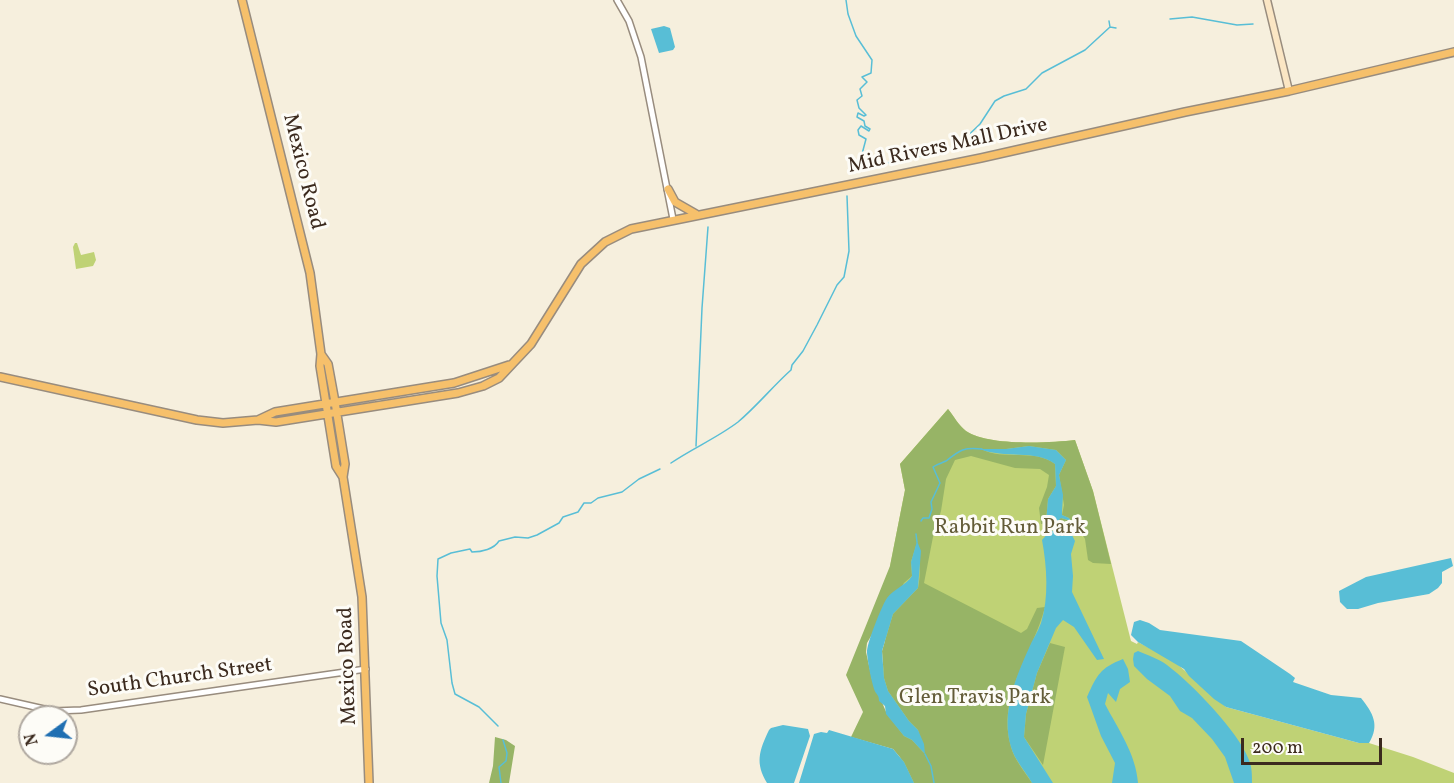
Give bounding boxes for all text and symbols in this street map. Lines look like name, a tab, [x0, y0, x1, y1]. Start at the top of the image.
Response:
street label: Mexico Road	[275, 111, 329, 233]
street label: Mid Rivers Mall Drive	[846, 114, 1050, 180]
park label: Rabbit Run Park	[934, 516, 1086, 542]
street label: Mexico Road	[334, 606, 364, 726]
street label: South Church Street	[86, 654, 274, 704]
park label: Glen Travis Park	[899, 686, 1051, 712]
north arrow	[18, 705, 78, 765]
scale bar	[1244, 726, 1385, 764]
text: N	[20, 731, 45, 748]
text: 200 m	[1252, 736, 1303, 761]

